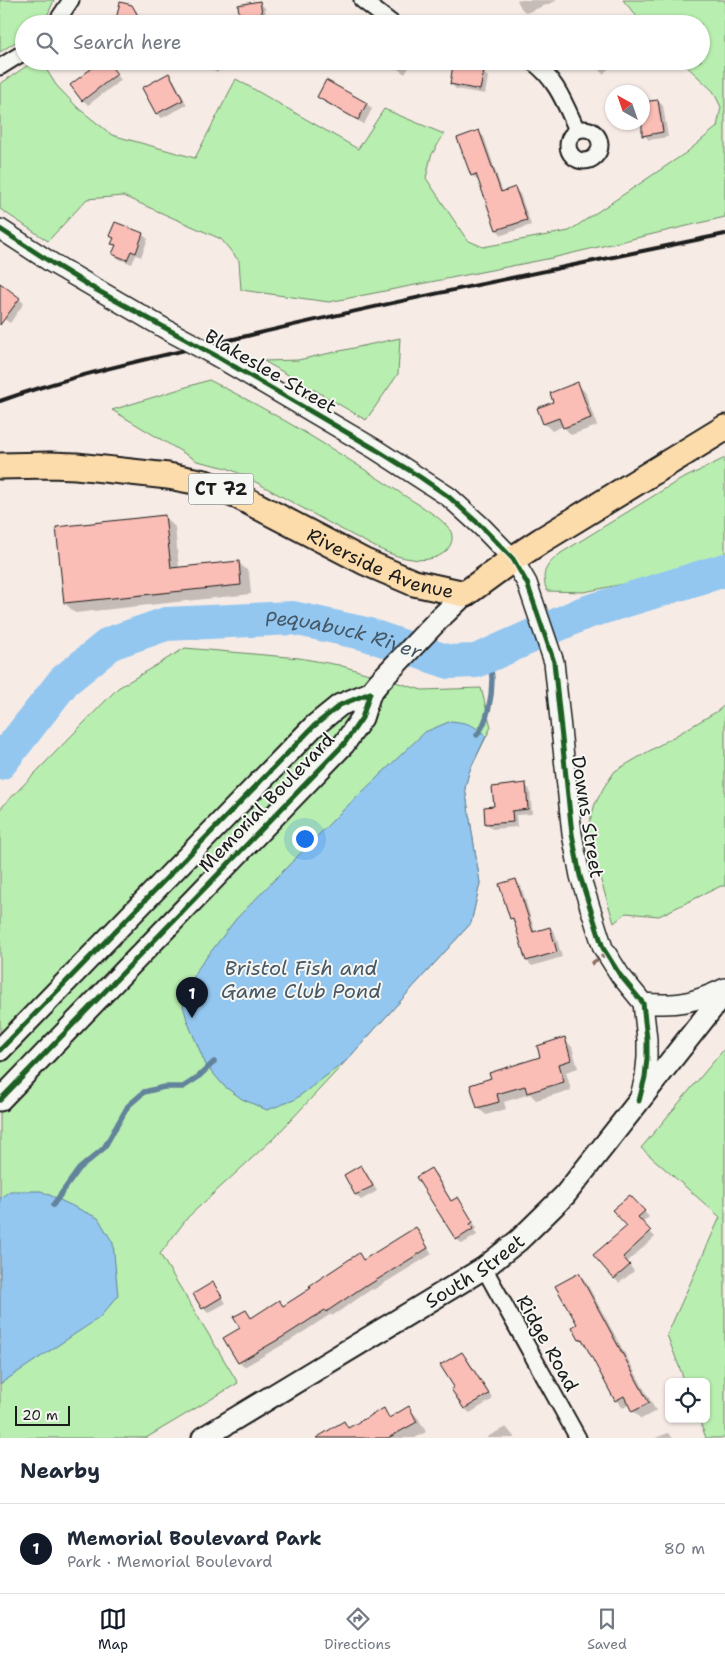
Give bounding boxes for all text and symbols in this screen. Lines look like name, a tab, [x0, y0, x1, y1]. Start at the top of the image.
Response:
search box	[15, 15, 710, 70]
icon: search	[33, 29, 61, 57]
text: Search here	[73, 30, 182, 55]
north arrow	[605, 85, 650, 130]
street label: Blakeslee Street	[200, 324, 341, 419]
road number: CT 72	[188, 474, 254, 504]
street label: Riverside Avenue	[303, 522, 456, 604]
water label: Pequabuck River	[264, 604, 426, 665]
street label: Memorial Boulevard	[193, 727, 340, 878]
street label: Downs Street	[566, 754, 609, 880]
your location	[292, 826, 318, 852]
water label: Bristol Fish and Game Club Pond	[221, 955, 381, 1004]
pin: 1	[176, 977, 208, 1018]
street label: South Street	[421, 1229, 530, 1314]
street label: Ridge Road	[511, 1291, 584, 1396]
map controls	[665, 1378, 710, 1423]
button: locate	[665, 1378, 710, 1423]
scale bar	[15, 1403, 70, 1426]
text: 20 m	[22, 1406, 58, 1424]
text: Nearby	[20, 1457, 100, 1485]
text: Memorial Boulevard Park	[67, 1526, 322, 1551]
text: 1	[32, 1538, 40, 1559]
text: 80 m	[664, 1538, 705, 1559]
text: Park · Memorial Boulevard	[67, 1551, 272, 1572]
tab: Map	[98, 1605, 128, 1653]
tab: Directions	[324, 1605, 391, 1653]
tab: Saved	[587, 1605, 627, 1653]

